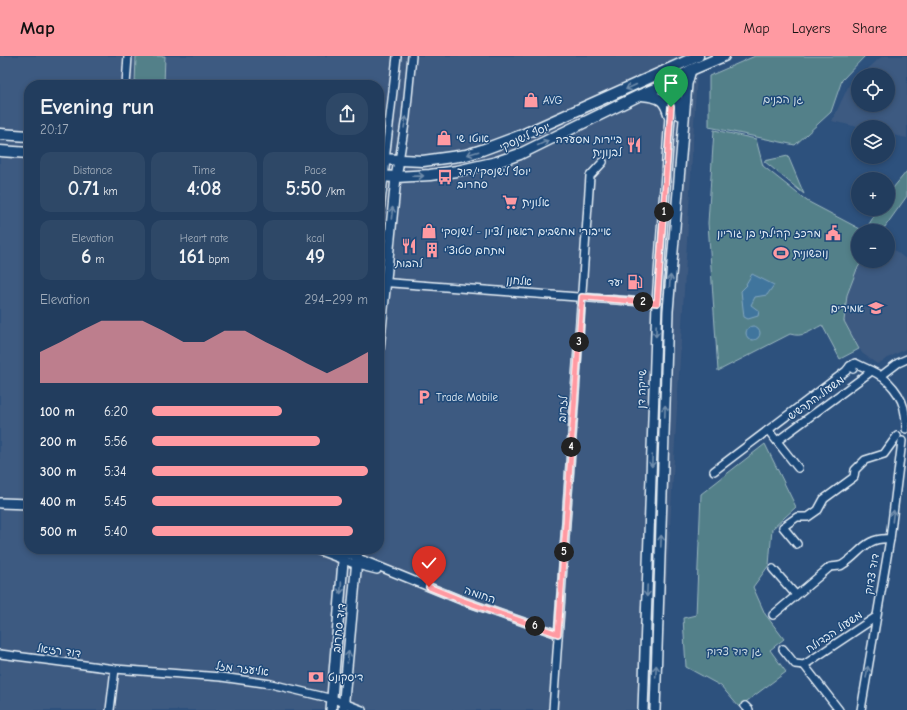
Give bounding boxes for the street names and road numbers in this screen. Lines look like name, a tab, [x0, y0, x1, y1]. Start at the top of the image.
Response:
street label: יוסף לישנסקי	[498, 120, 552, 154]
street label: אלחנן	[506, 274, 532, 288]
street label: שייקה דן	[635, 369, 649, 409]
street label: משעול התרשיש	[785, 373, 847, 423]
street label: לזרוב	[556, 395, 570, 423]
street label: דוד צדוק	[862, 552, 882, 596]
street label: החומה	[463, 584, 497, 606]
street label: דוד סחרוב	[330, 603, 348, 653]
street label: משעול הבדולח	[803, 608, 865, 656]
street label: דוד רזיאל	[36, 642, 82, 660]
street label: אליעזר מזל	[215, 659, 270, 679]

